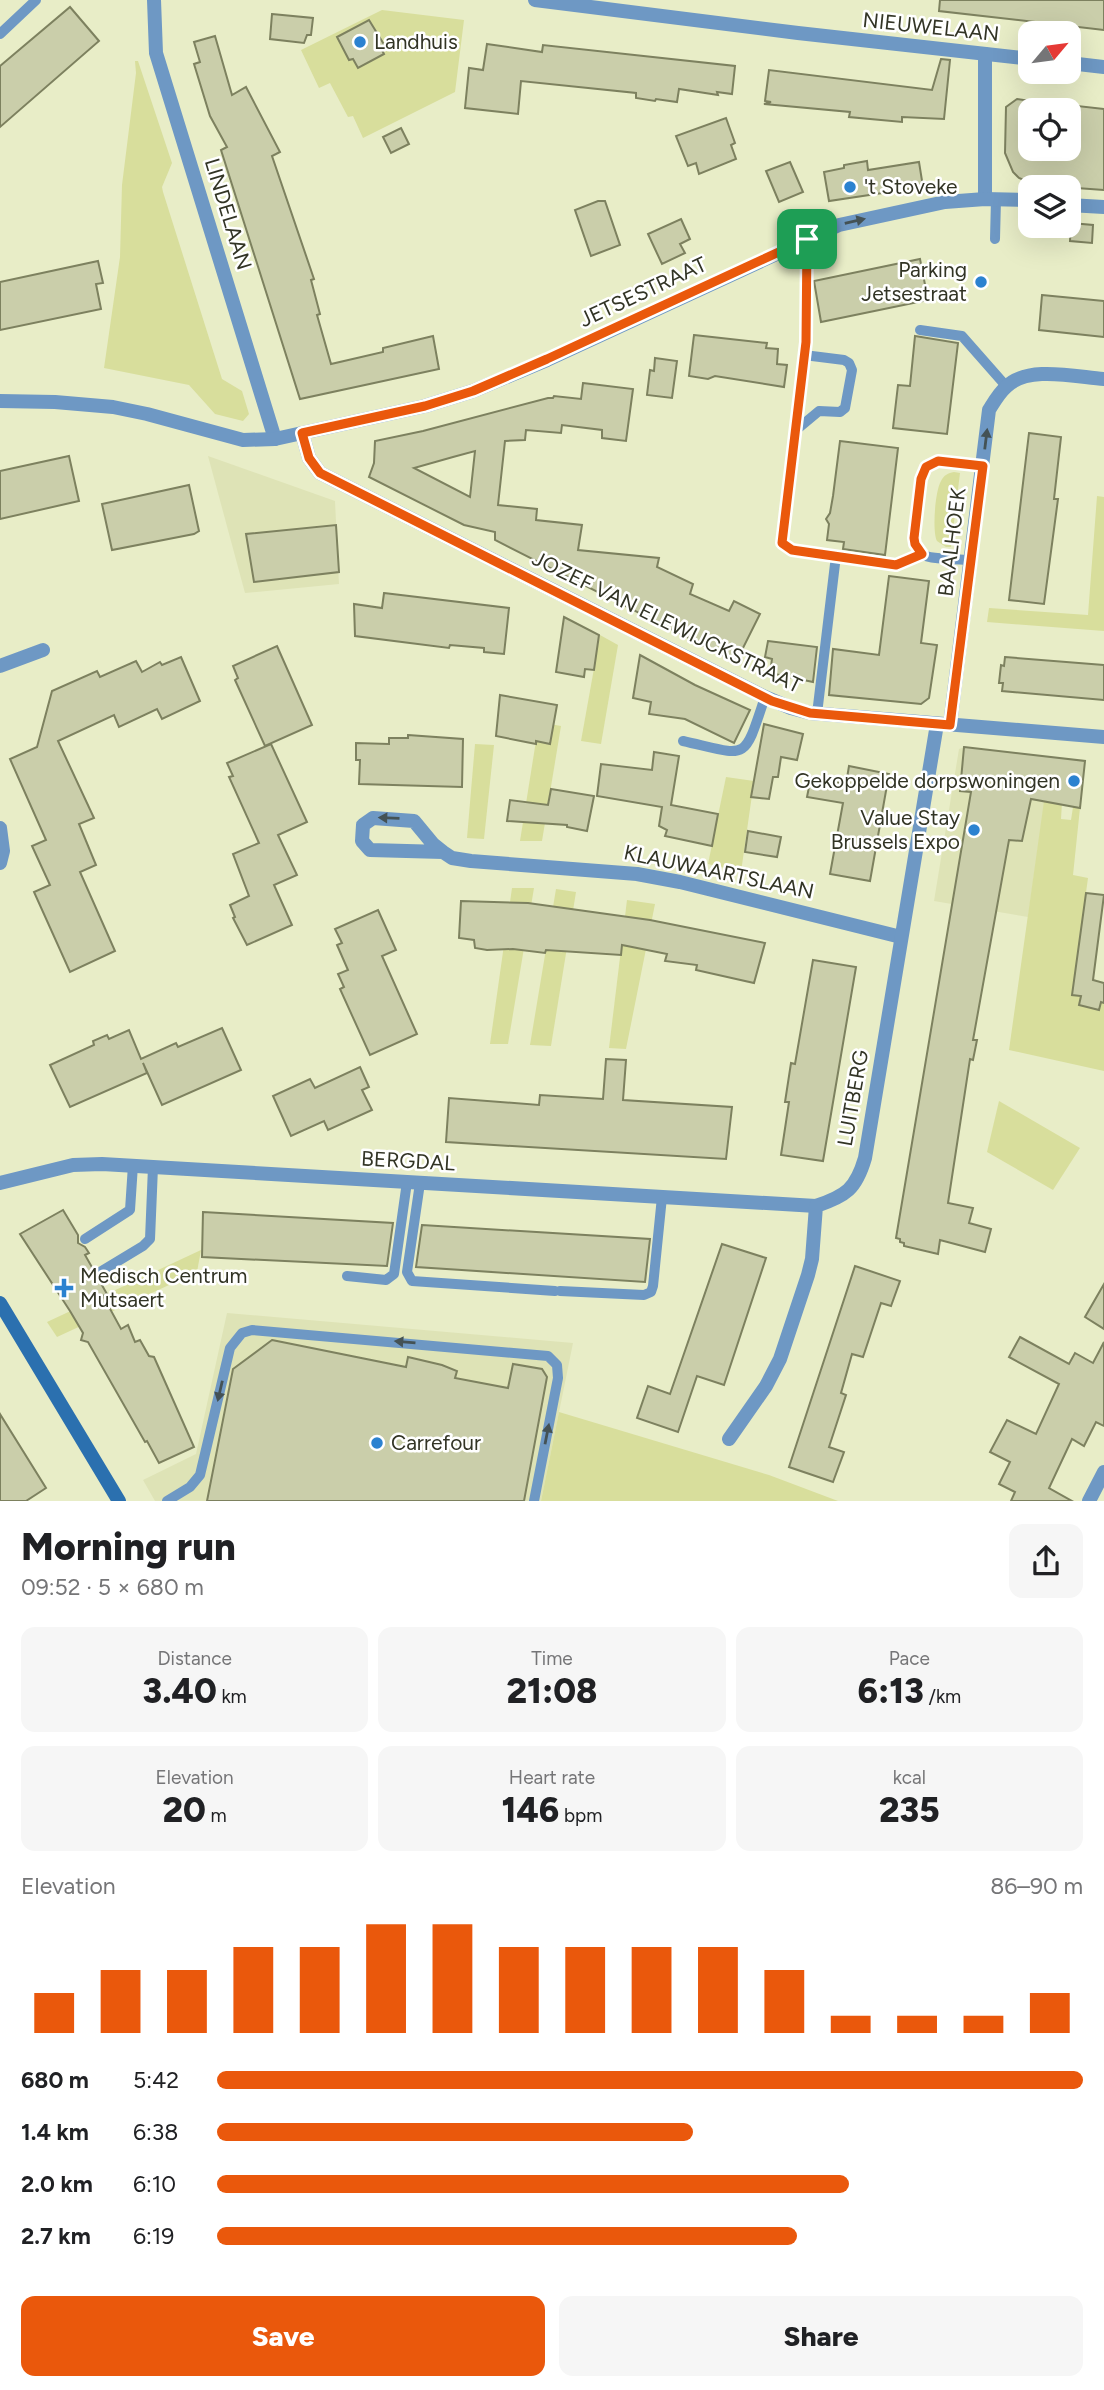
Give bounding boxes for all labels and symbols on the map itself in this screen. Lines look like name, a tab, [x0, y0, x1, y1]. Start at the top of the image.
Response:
street label: NIEUWELAAN	[862, 7, 1001, 46]
north arrow	[1018, 21, 1082, 84]
place label: Landhuis	[374, 29, 458, 54]
marker: Landhuis	[352, 34, 368, 50]
street label: LINDELAAN	[200, 155, 257, 273]
place label: 't Stoveke	[864, 174, 958, 199]
marker: 't Stoveke	[842, 179, 858, 195]
pin	[777, 209, 837, 269]
one-way arrow	[844, 215, 866, 226]
street label: JETSESTRAAT	[575, 251, 711, 332]
place label: Parking Jetsestraat	[861, 257, 967, 306]
marker: Parking Jetsestraat	[973, 274, 989, 290]
one-way arrow	[980, 427, 991, 449]
street label: BAALHOEK	[932, 486, 971, 598]
street label: JOZEF VAN ELEWIJCKSTRAAT	[528, 545, 806, 698]
place label: Gekoppelde dorpswoningen	[795, 768, 1060, 793]
marker: Gekoppelde dorpswoningen	[1066, 773, 1082, 789]
place label: Value Stay Brussels Expo	[831, 805, 960, 854]
one-way arrow	[378, 813, 400, 824]
marker: Value Stay Brussels Expo	[966, 822, 982, 838]
street label: KLAUWAARTSLAAN	[622, 839, 816, 904]
street label: LUITBERG	[832, 1048, 873, 1148]
street label: BERGDAL	[360, 1146, 456, 1175]
place label: Medisch Centrum Mutsaert	[80, 1263, 247, 1312]
marker: Medisch Centrum Mutsaert	[54, 1278, 74, 1298]
one-way arrow	[394, 1336, 416, 1347]
one-way arrow	[214, 1380, 225, 1402]
one-way arrow	[542, 1423, 553, 1445]
place label: Carrefour	[391, 1430, 481, 1455]
marker: Carrefour	[369, 1435, 385, 1451]

